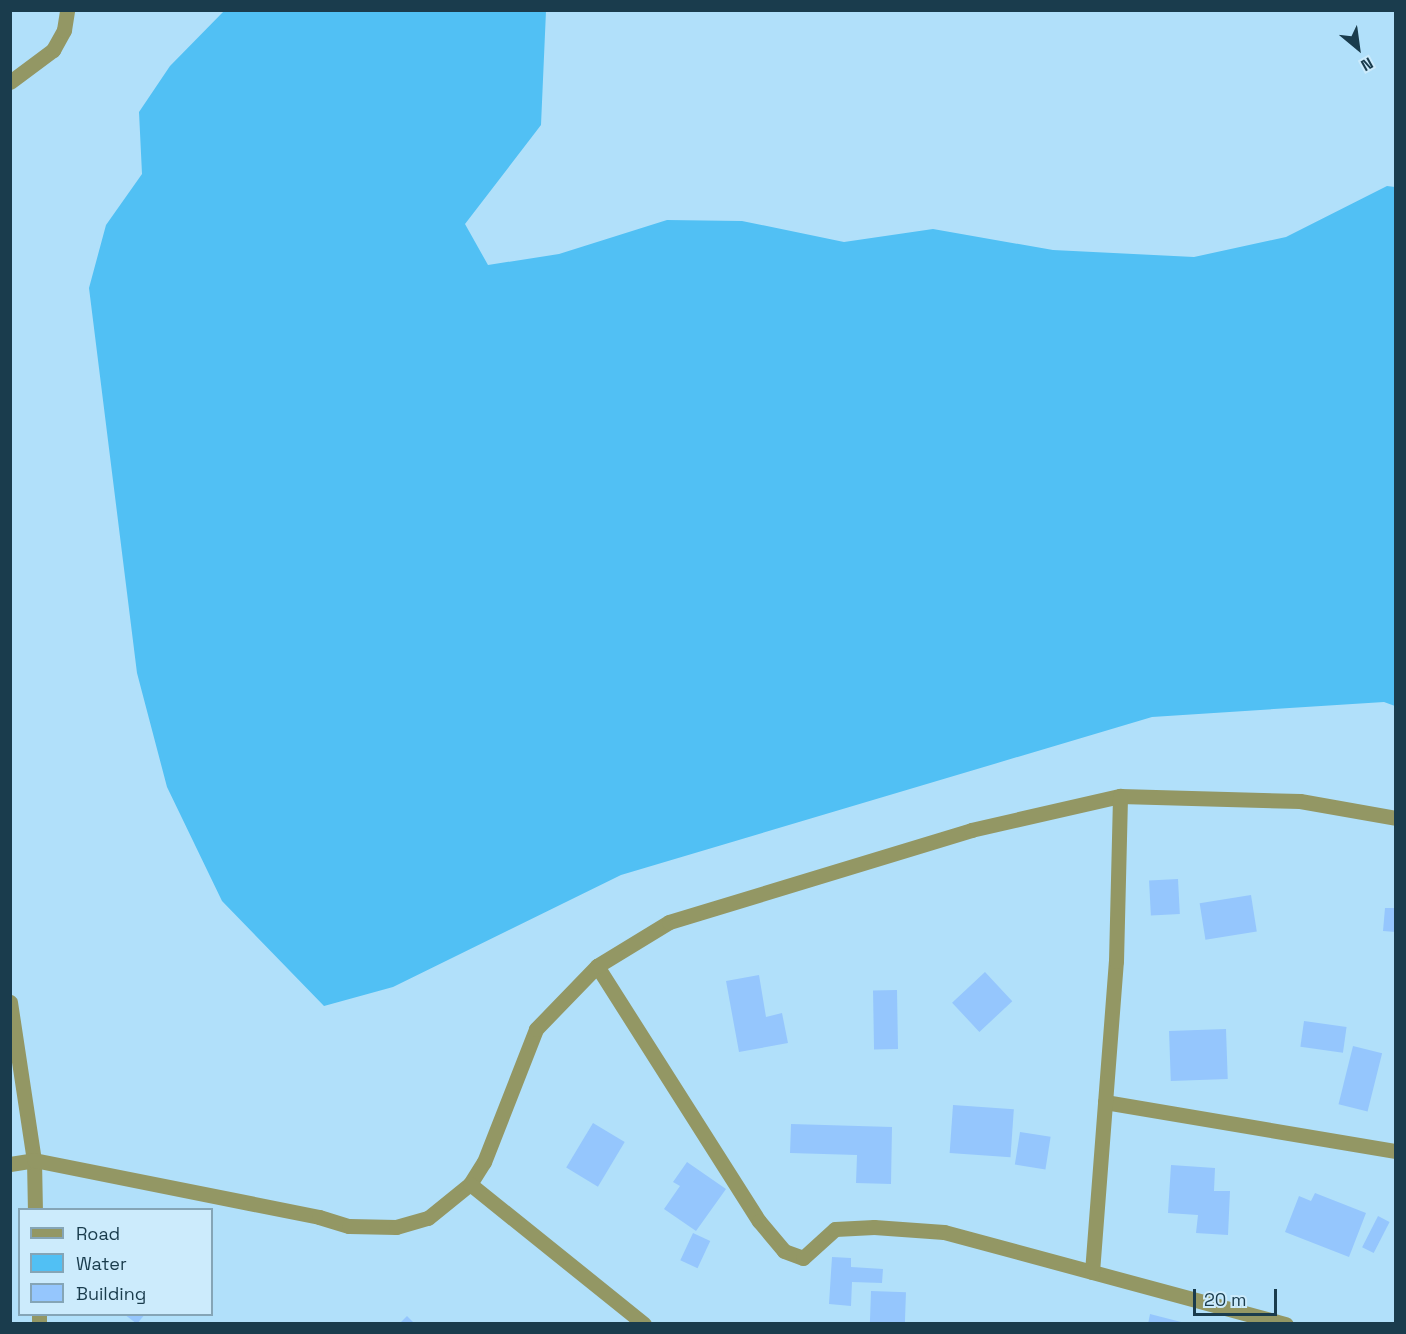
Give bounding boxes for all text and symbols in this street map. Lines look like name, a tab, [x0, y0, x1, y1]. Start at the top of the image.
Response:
north arrow	[1328, 18, 1388, 78]
text: N	[1357, 52, 1377, 76]
legend	[18, 1208, 213, 1316]
text: Road	[76, 1222, 120, 1245]
text: Water	[76, 1252, 127, 1275]
scale bar	[1196, 1277, 1280, 1315]
text: Building	[76, 1282, 146, 1305]
text: 20 m	[1204, 1288, 1247, 1311]

